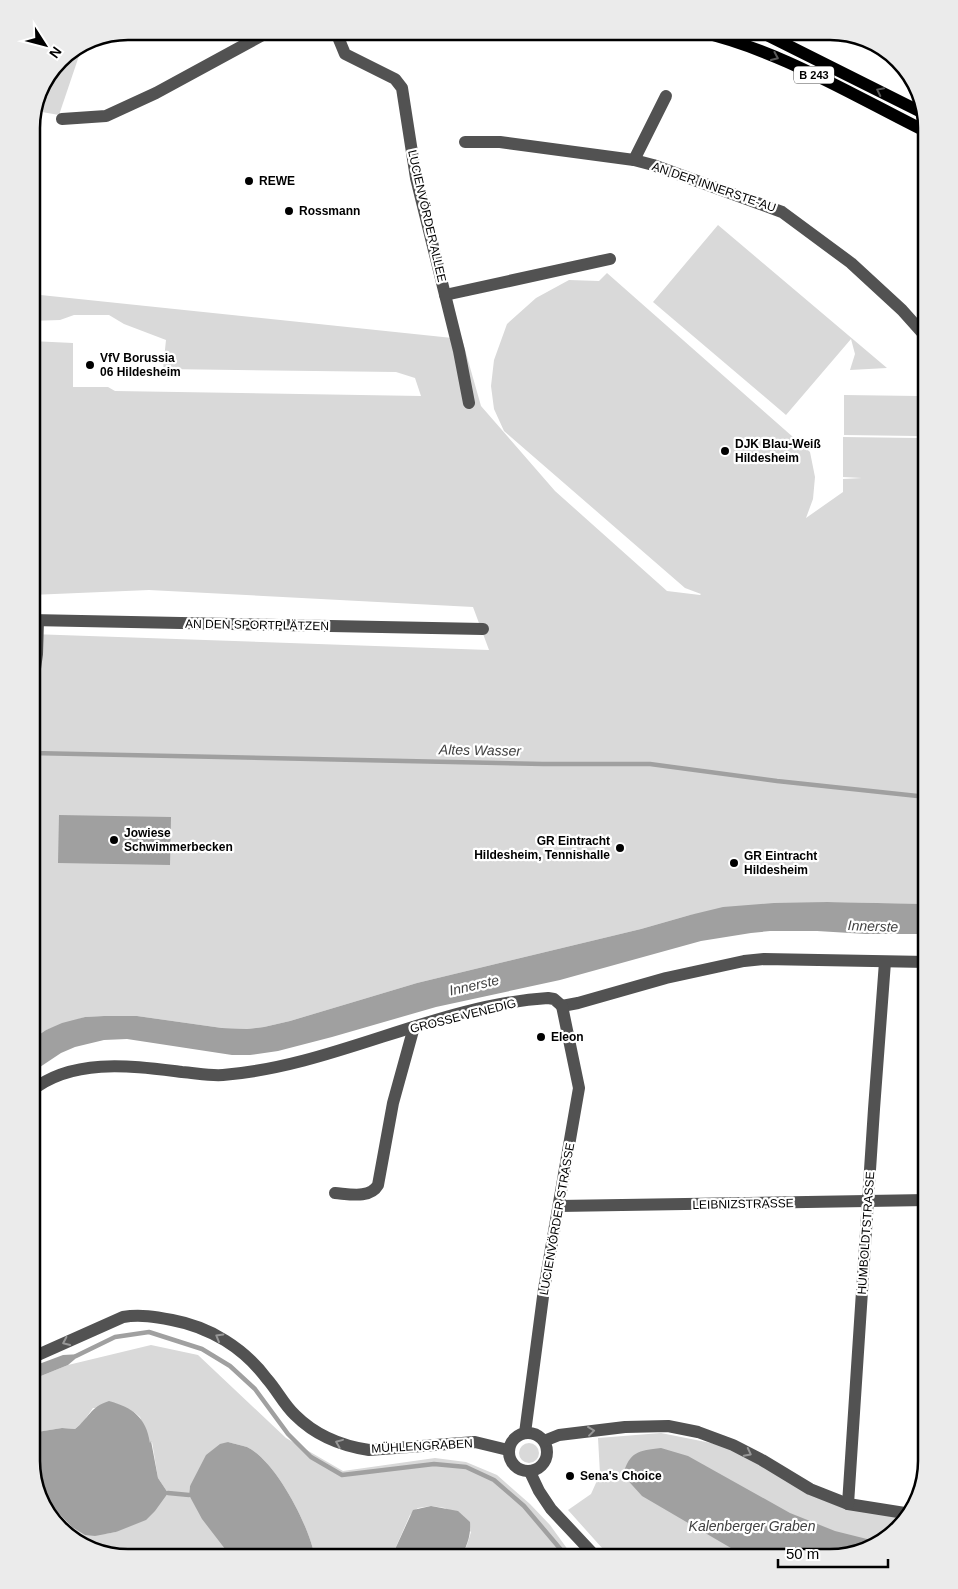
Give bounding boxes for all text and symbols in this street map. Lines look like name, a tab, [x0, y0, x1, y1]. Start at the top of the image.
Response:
north arrow	[20, 20, 70, 70]
text: N	[46, 44, 65, 61]
one-way arrow	[770, 51, 779, 62]
road number: B 243	[794, 66, 834, 84]
one-way arrow	[876, 87, 885, 98]
street label: LUCIENVÖRDER ALLEE	[405, 148, 449, 284]
street label: AN DER INNERSTE-AU	[650, 159, 778, 215]
place label: REWE	[259, 174, 295, 188]
marker: REWE	[243, 175, 255, 187]
place label: Rossmann	[299, 204, 360, 218]
marker: Rossmann	[283, 205, 295, 217]
place label: VfV Borussia 06 Hildesheim	[100, 351, 181, 379]
marker: VfV Borussia 06 Hildesheim	[84, 359, 96, 371]
place label: DJK Blau-Weiß Hildesheim	[735, 437, 821, 465]
marker: DJK Blau-Weiß Hildesheim	[719, 445, 731, 457]
street label: AN DEN SPORTPLÄTZEN	[185, 617, 329, 633]
water label: Altes Wasser	[438, 741, 523, 759]
place label: Jowiese Schwimmerbecken	[124, 826, 233, 854]
marker: Jowiese Schwimmerbecken	[108, 834, 120, 846]
place label: GR Eintracht Hildesheim, Tennishalle	[474, 834, 610, 862]
marker: GR Eintracht Hildesheim, Tennishalle	[614, 842, 626, 854]
place label: GR Eintracht Hildesheim	[744, 849, 817, 877]
marker: GR Eintracht Hildesheim	[728, 857, 740, 869]
water label: Innerste	[847, 917, 899, 935]
water label: Innerste	[448, 971, 501, 998]
street label: GROSSE VENEDIG	[409, 996, 517, 1036]
place label: Eleon	[551, 1030, 584, 1044]
marker: Eleon	[535, 1031, 547, 1043]
street label: LUCIENVÖRDER STRASSE	[537, 1142, 577, 1296]
street label: HUMBOLDTSTRASSE	[855, 1171, 877, 1295]
street label: LEIBNIZSTRASSE	[692, 1196, 794, 1212]
one-way arrow	[216, 1333, 225, 1343]
one-way arrow	[62, 1336, 71, 1346]
one-way arrow	[587, 1426, 595, 1437]
street label: MÜHLENGRABEN	[371, 1436, 473, 1456]
one-way arrow	[335, 1438, 344, 1449]
one-way arrow	[743, 1447, 752, 1457]
place label: Sena's Choice	[580, 1469, 662, 1483]
marker: Sena's Choice	[564, 1470, 576, 1482]
water label: Kalenberger Graben	[689, 1518, 816, 1534]
scale bar	[778, 1536, 888, 1568]
text: 50 m	[786, 1545, 819, 1562]

